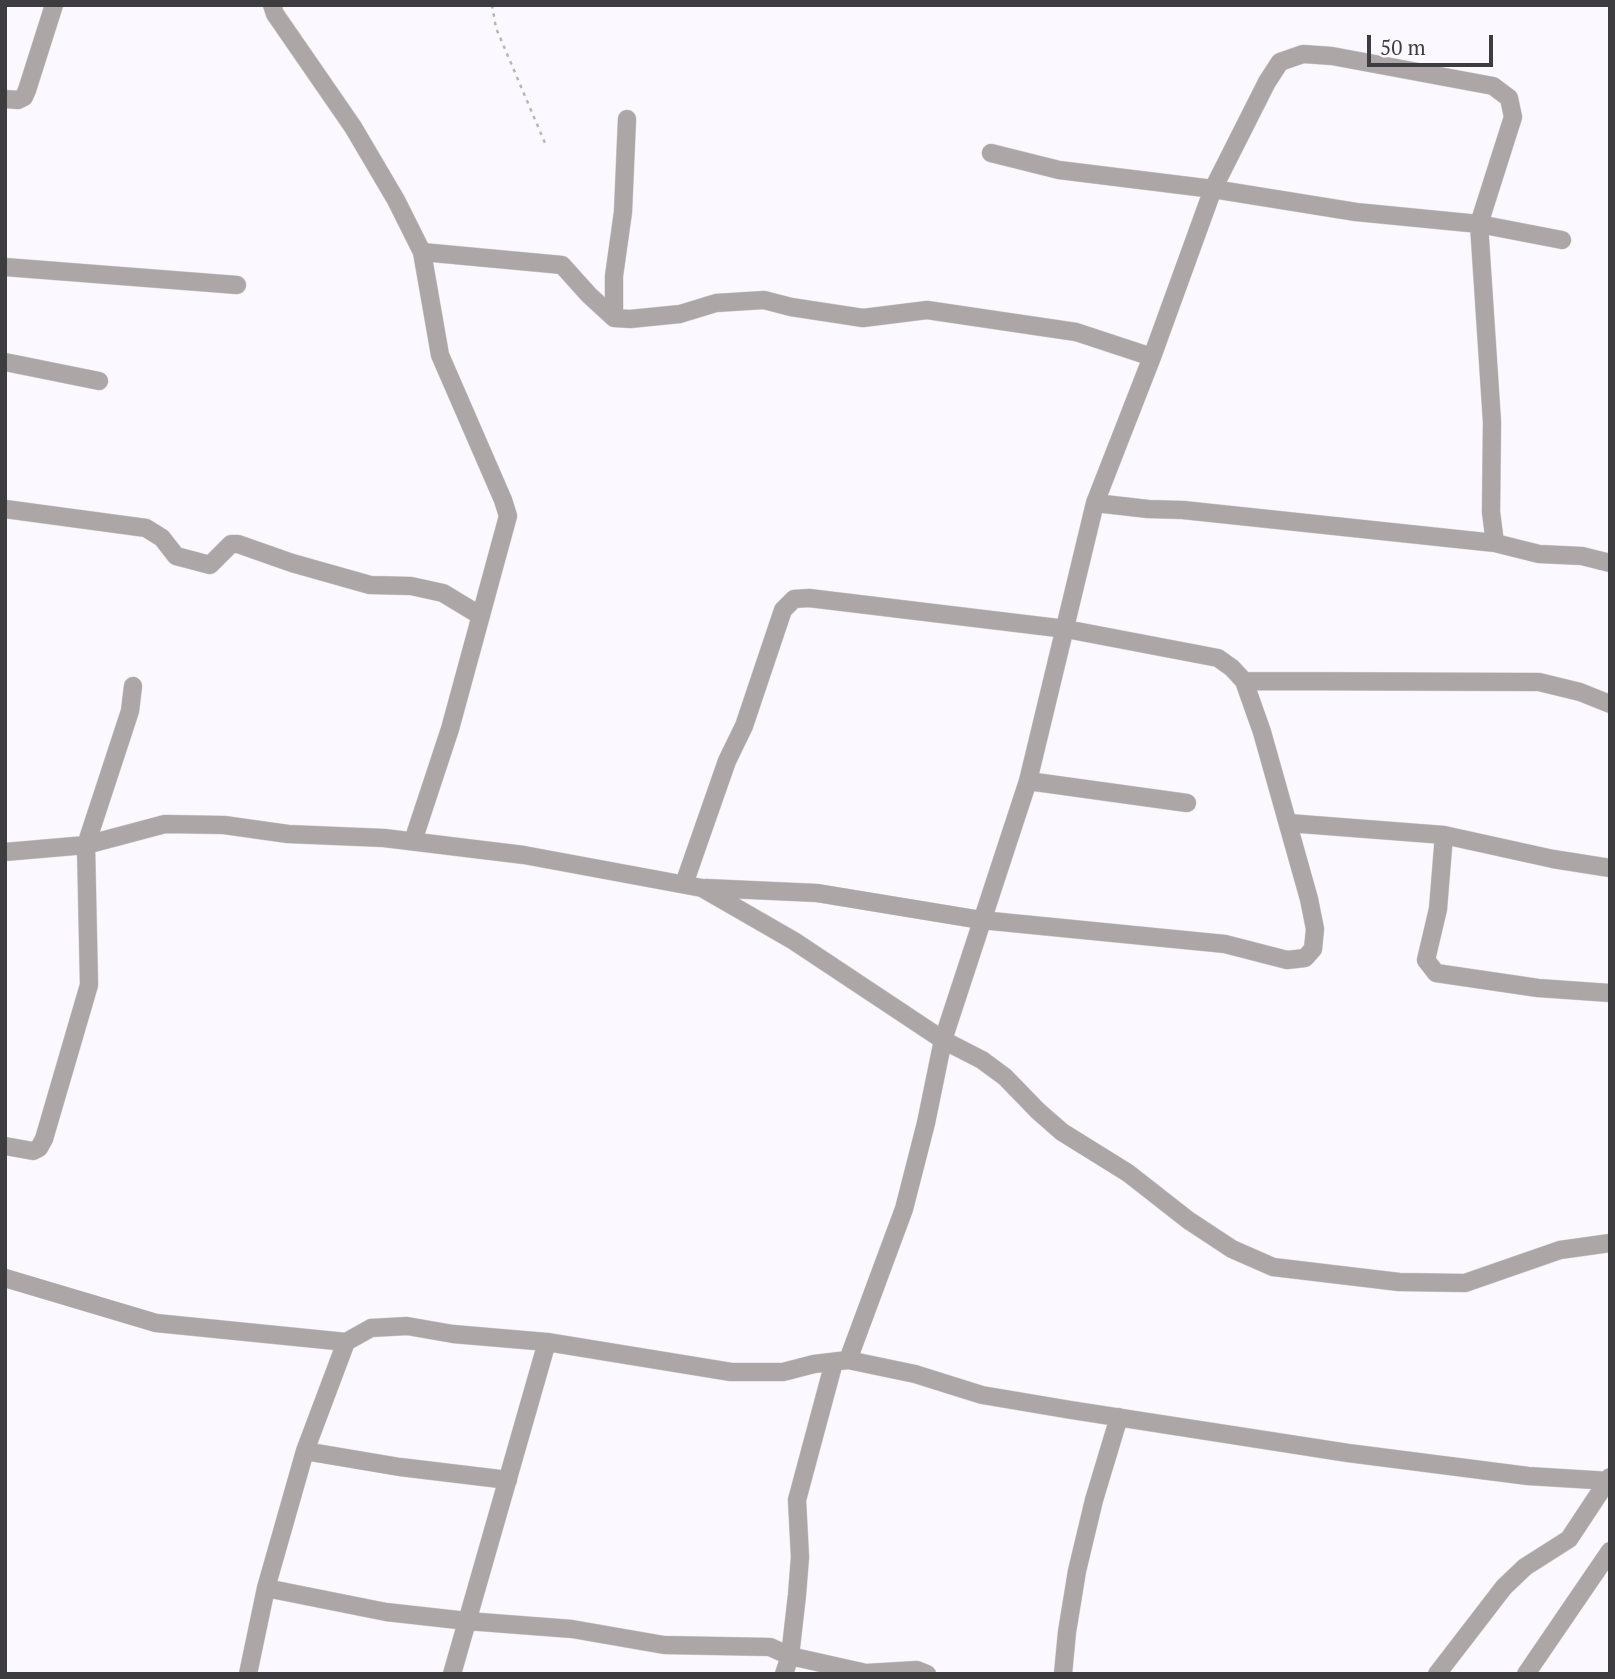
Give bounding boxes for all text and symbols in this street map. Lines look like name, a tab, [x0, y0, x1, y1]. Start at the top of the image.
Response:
scale bar	[1370, 21, 1496, 65]
text: 50 m	[1380, 33, 1426, 61]

